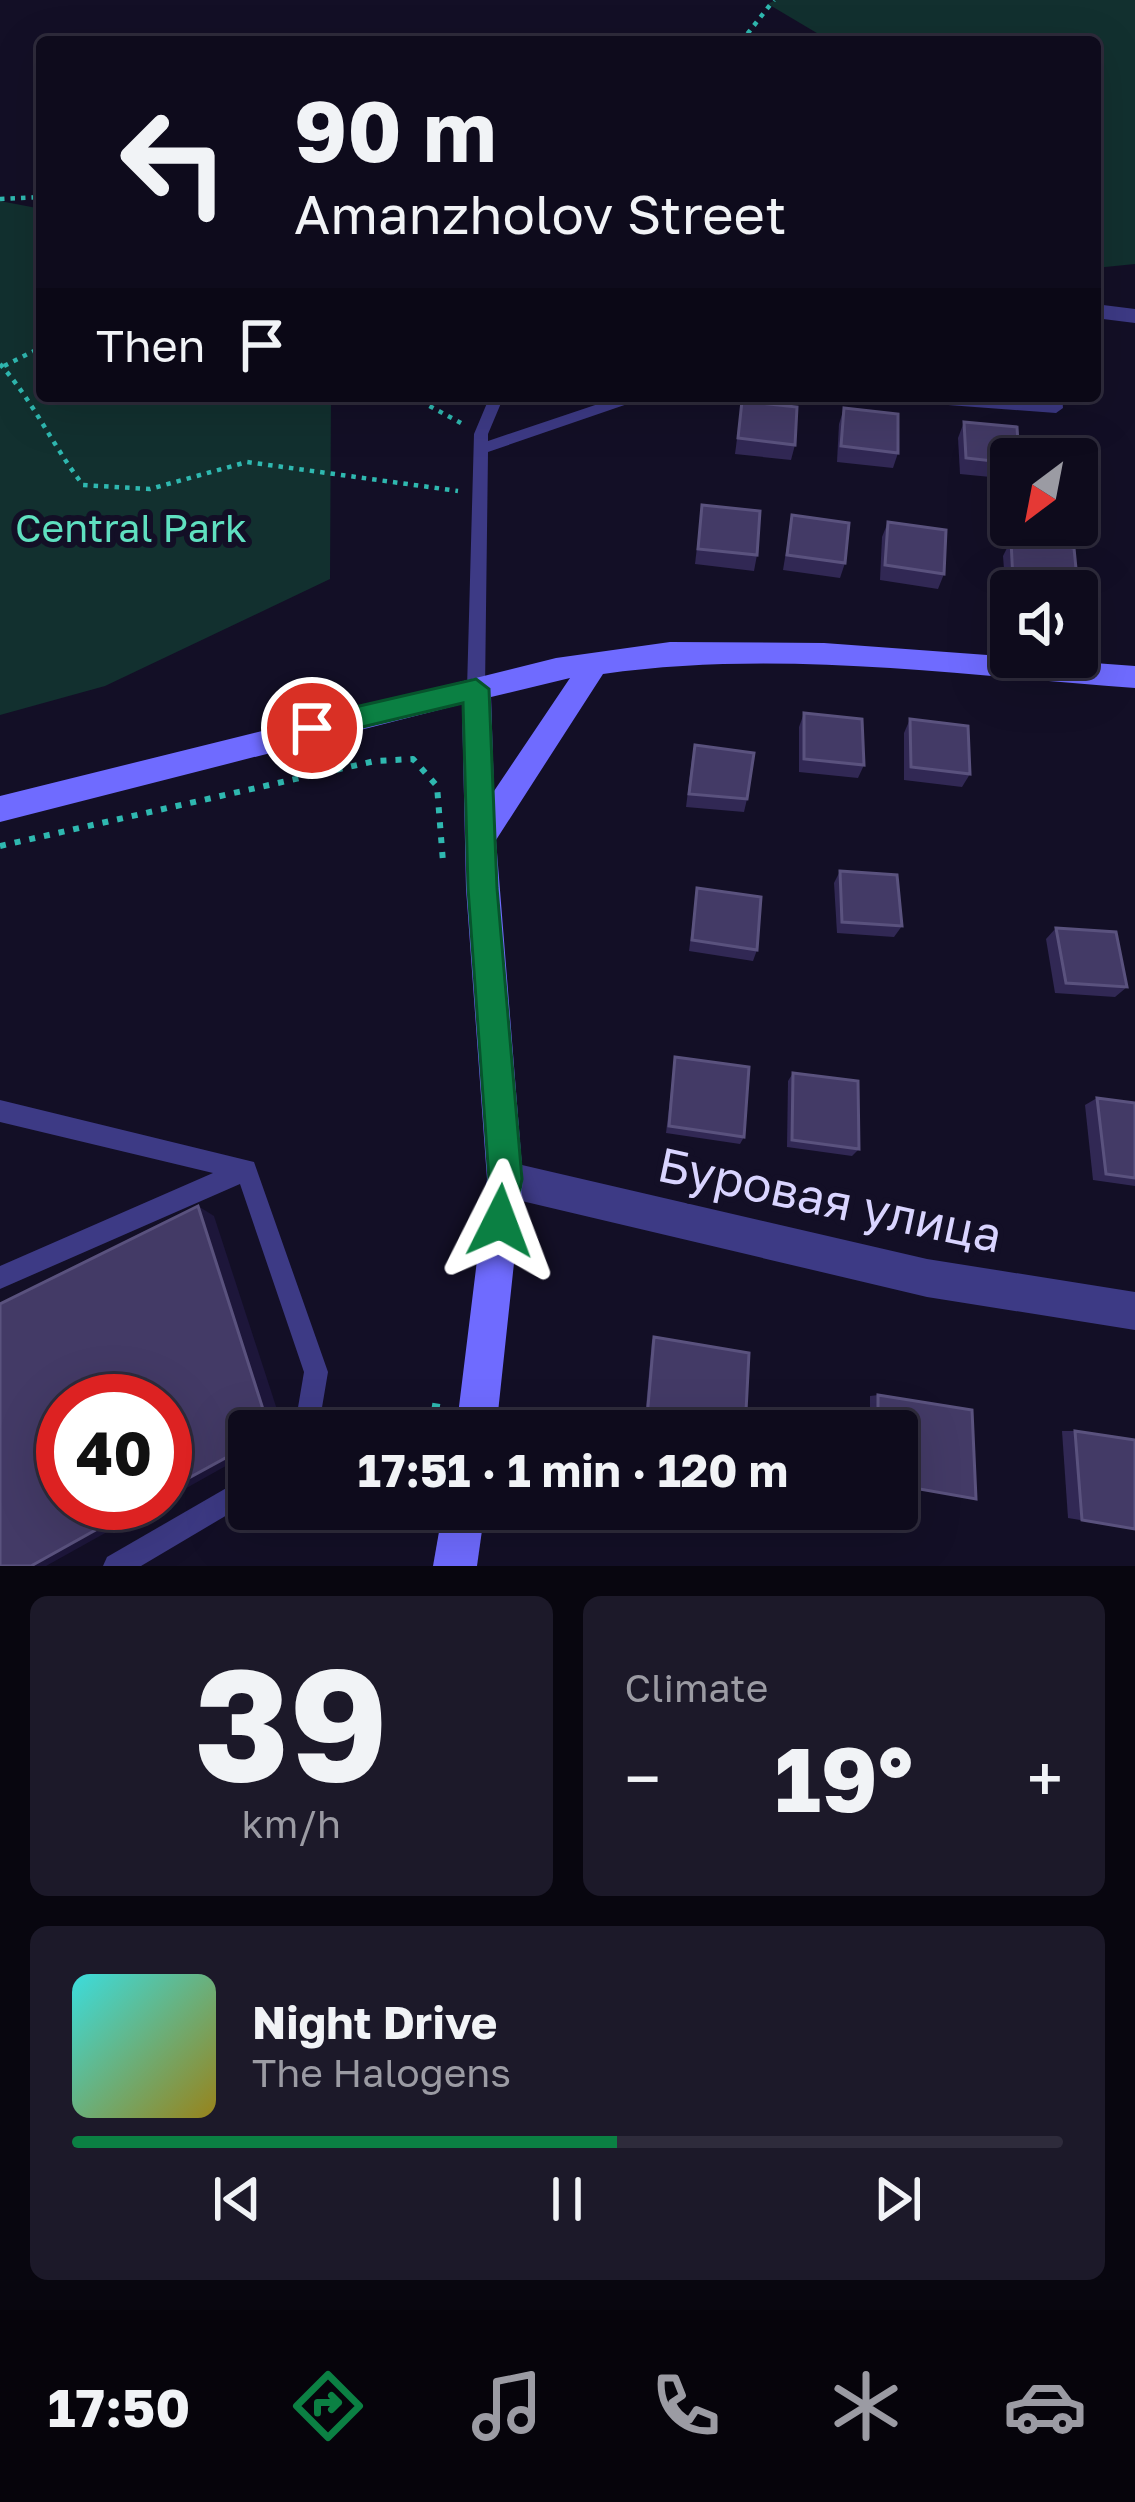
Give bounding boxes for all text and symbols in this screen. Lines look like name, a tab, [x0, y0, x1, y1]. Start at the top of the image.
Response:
text: 90 m	[294, 80, 496, 180]
icon: left	[96, 84, 252, 240]
text: Amanzholov Street	[294, 181, 786, 246]
icon: arrive	[229, 312, 295, 378]
text: Then	[96, 318, 205, 372]
north arrow	[990, 438, 1098, 546]
map controls	[990, 438, 1098, 678]
park label: Central Park	[15, 504, 247, 551]
button: sound	[990, 570, 1098, 678]
pin	[261, 677, 363, 779]
icon: arrive	[279, 695, 345, 761]
street label: Буровая улица	[653, 1134, 1007, 1264]
position arrow	[437, 1158, 563, 1284]
speed limit sign: 40	[36, 1374, 192, 1530]
text: 17:51 · 1 min · 120 m	[358, 1443, 788, 1497]
text: 39	[194, 1628, 388, 1815]
text: Climate	[625, 1664, 768, 1711]
text: 19°	[774, 1724, 913, 1832]
text: −	[625, 1738, 661, 1818]
text: +	[1027, 1738, 1063, 1818]
text: km/h	[242, 1800, 341, 1847]
text: Night Drive	[252, 1995, 497, 2049]
text: The Halogens	[252, 2049, 511, 2096]
icon: previous	[204, 2166, 270, 2232]
icon: pause	[534, 2166, 600, 2232]
icon: next	[865, 2166, 931, 2232]
icon: directions	[286, 2364, 370, 2448]
icon: music	[465, 2364, 549, 2448]
icon: phone	[644, 2364, 728, 2448]
icon: climate	[824, 2364, 908, 2448]
icon: car	[1003, 2364, 1087, 2448]
text: 17:50	[48, 2374, 190, 2439]

